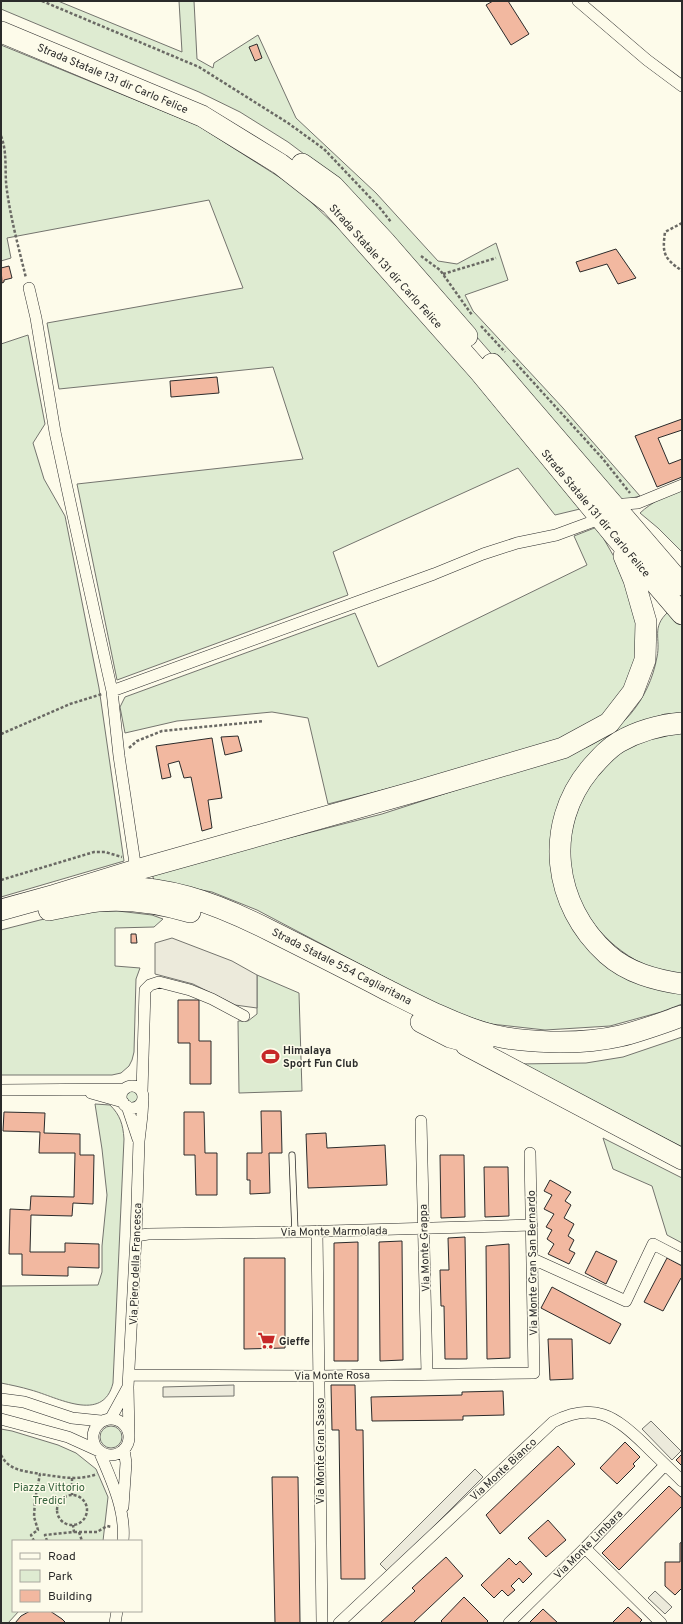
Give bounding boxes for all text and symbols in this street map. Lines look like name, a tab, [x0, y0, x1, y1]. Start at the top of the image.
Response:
street label: Strada Statale 131 dir Carlo Felice	[35, 41, 190, 117]
street label: Strada Statale 131 dir Carlo Felice	[326, 202, 445, 332]
street label: Strada Statale 131 dir Carlo Felice	[538, 447, 653, 580]
street label: Strada Statale 554 Cagliaritana	[269, 925, 414, 1008]
place label: Himalaya Sport Fun Club	[283, 1044, 358, 1071]
sports icon: Himalaya Sport Fun Club	[260, 1046, 280, 1066]
street label: Via Monte Gran San Bernardo	[525, 1190, 541, 1336]
street label: Via Piero della Francesca	[127, 1202, 145, 1325]
street label: Via Monte Grappa	[416, 1204, 434, 1292]
street label: Via Monte Marmolada	[280, 1224, 388, 1240]
supermarket icon: Gieffe	[256, 1331, 276, 1351]
place label: Gieffe	[279, 1335, 310, 1349]
street label: Via Monte Rosa	[294, 1368, 370, 1384]
street label: Via Monte Gran Sasso	[314, 1398, 328, 1504]
street label: Via Monte Bianco	[467, 1435, 540, 1504]
park label: Piazza Vittorio Tredici	[13, 1481, 85, 1508]
street label: Via Monte Limbara	[551, 1507, 626, 1582]
legend	[12, 1540, 142, 1612]
text: Road	[48, 1549, 76, 1565]
text: Park	[48, 1569, 73, 1585]
text: Building	[48, 1589, 92, 1605]

